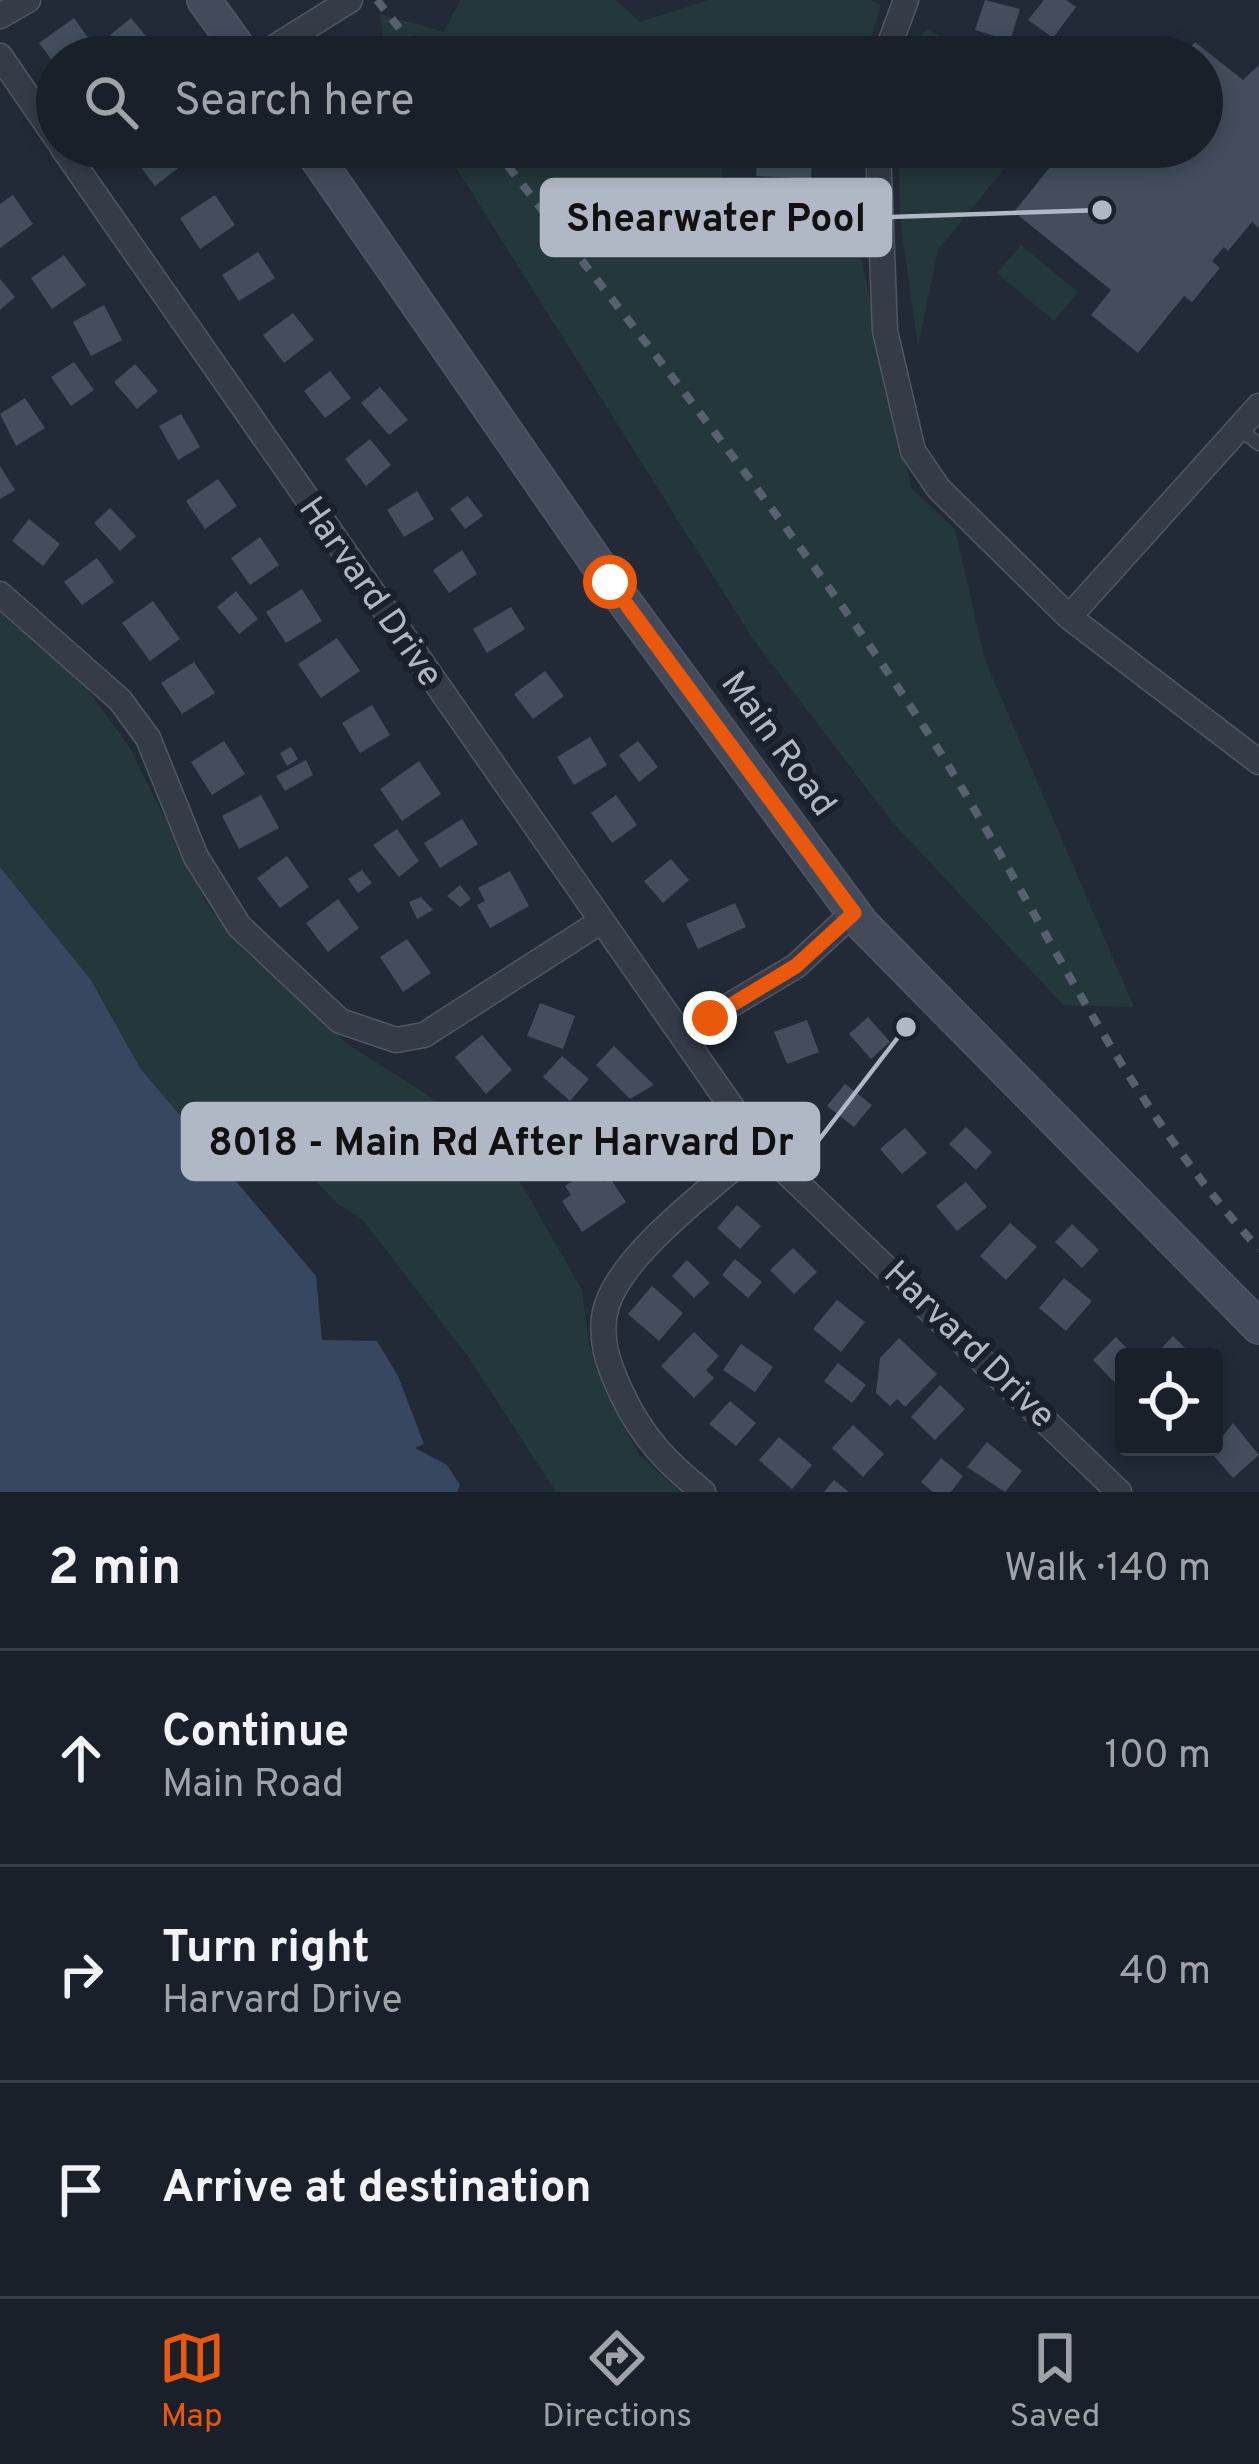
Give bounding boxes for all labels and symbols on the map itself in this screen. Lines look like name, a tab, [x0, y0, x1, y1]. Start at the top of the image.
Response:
callout: Shearwater Pool	[542, 180, 890, 255]
text: Shearwater Pool	[566, 197, 866, 246]
street label: Harvard Drive	[286, 489, 452, 697]
route start	[583, 555, 637, 609]
street label: Main Road	[709, 664, 845, 826]
route end	[683, 991, 737, 1045]
callout: 8018 - Main Rd After Harvard Dr	[183, 1104, 818, 1179]
text: 8018 - Main Rd After Harvard Dr	[208, 1121, 794, 1170]
street label: Harvard Drive	[872, 1252, 1064, 1440]

